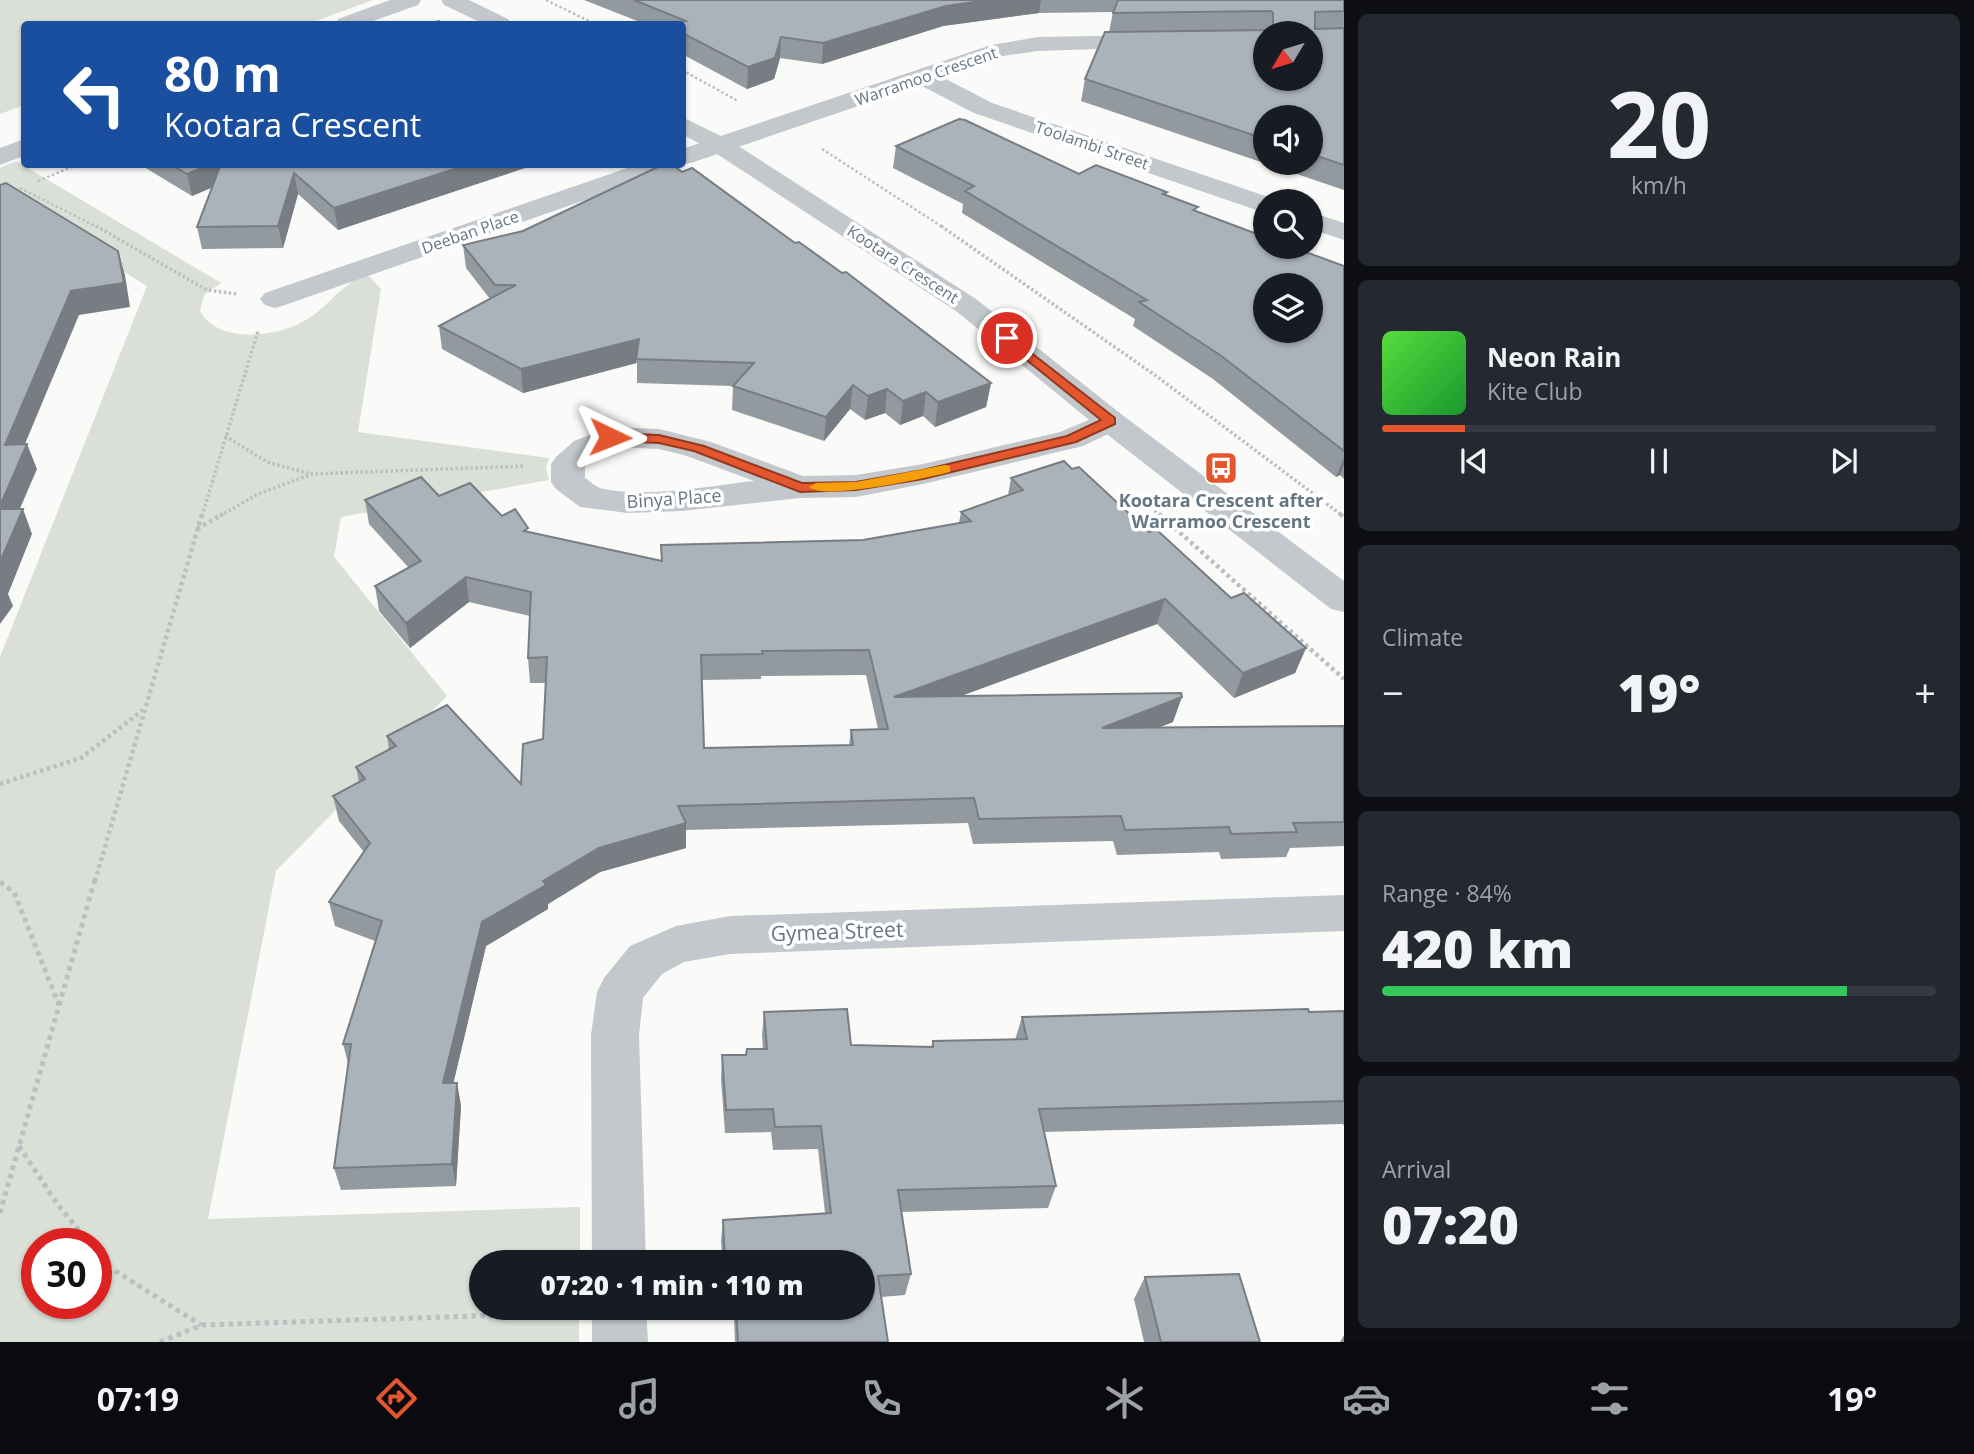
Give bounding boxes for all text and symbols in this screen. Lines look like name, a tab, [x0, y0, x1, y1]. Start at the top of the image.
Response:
north arrow	[1253, 21, 1323, 91]
map controls	[1253, 21, 1323, 343]
text: 80 m	[164, 40, 281, 106]
street label: Warramoo Crescent	[852, 41, 1000, 111]
icon: left	[49, 49, 140, 140]
text: 20	[1607, 61, 1711, 185]
text: Kootara Crescent	[164, 103, 421, 146]
button: sound	[1253, 105, 1323, 175]
street label: Toolambi Street	[1032, 115, 1152, 175]
text: km/h	[1631, 169, 1687, 201]
button: search	[1253, 189, 1323, 259]
street label: Deeban Place	[418, 205, 522, 259]
street label: Kootara Crescent	[843, 220, 963, 308]
button: layers	[1253, 273, 1323, 343]
pin	[977, 308, 1037, 368]
icon: arrive	[988, 319, 1026, 357]
text: Neon Rain	[1487, 339, 1621, 375]
text: Kite Club	[1487, 375, 1582, 407]
position arrow	[573, 400, 647, 474]
icon: previous	[1455, 442, 1493, 480]
icon: pause	[1640, 442, 1678, 480]
icon: next	[1825, 442, 1863, 480]
bus stop icon: Kootara Crescent after Warramoo Crescent	[1202, 449, 1240, 487]
street label: Binya Place	[626, 483, 722, 513]
place label: Kootara Crescent after Warramoo Crescent	[1119, 488, 1323, 533]
text: Climate	[1382, 621, 1463, 653]
text: 19°	[1618, 656, 1700, 727]
text: −	[1382, 666, 1404, 718]
text: +	[1914, 666, 1936, 718]
text: Range · 84%	[1382, 877, 1512, 909]
text: 420 km	[1382, 912, 1573, 983]
street label: Gymea Street	[770, 915, 904, 947]
text: Arrival	[1382, 1153, 1451, 1185]
text: 07:20	[1382, 1188, 1519, 1259]
speed limit sign: 30	[21, 1228, 112, 1319]
text: 07:20 · 1 min · 110 m	[541, 1267, 803, 1303]
icon: directions	[372, 1374, 421, 1423]
icon: music	[615, 1374, 664, 1423]
icon: phone	[857, 1374, 906, 1423]
icon: climate	[1100, 1374, 1149, 1423]
icon: car	[1342, 1374, 1391, 1423]
icon: filters	[1585, 1374, 1634, 1423]
text: 07:19	[97, 1377, 179, 1420]
text: 19°	[1827, 1377, 1877, 1420]

